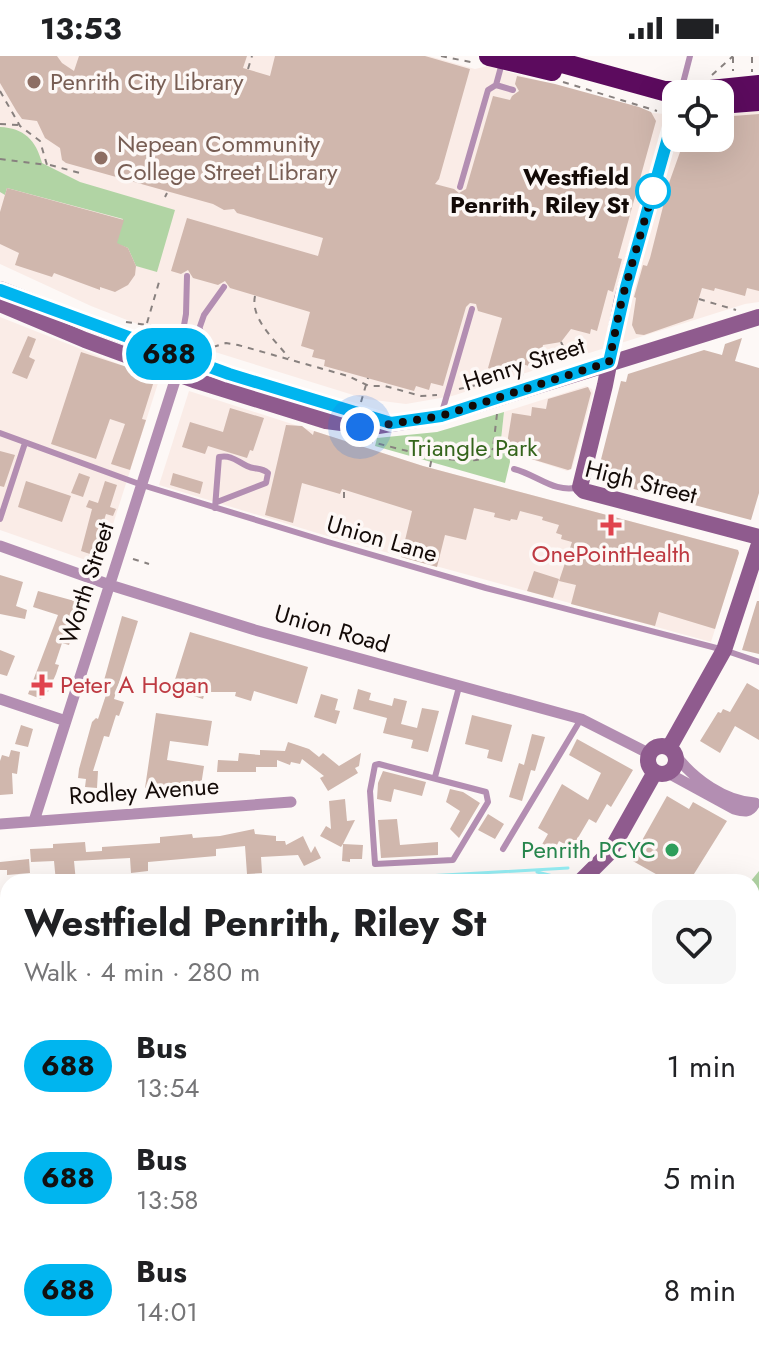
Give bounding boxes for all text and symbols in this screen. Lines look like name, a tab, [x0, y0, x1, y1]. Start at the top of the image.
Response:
text: 13:53	[40, 7, 122, 50]
place label: Penrith City Library	[50, 64, 244, 99]
marker: Penrith City Library	[25, 73, 43, 91]
map controls	[662, 80, 734, 152]
button: locate	[662, 80, 734, 152]
place label: Nepean Community College Street Library	[117, 126, 338, 189]
marker: Nepean Community College Street Library	[92, 149, 110, 167]
place label: Westfield Penrith, Riley St	[450, 159, 629, 222]
marker: Westfield Penrith, Riley St	[636, 174, 670, 208]
street label: Henry Street	[458, 327, 589, 400]
line badge: 688	[123, 328, 215, 380]
text: 688	[142, 333, 196, 374]
your location	[340, 407, 380, 447]
park label: Triangle Park	[408, 430, 538, 465]
street label: High Street	[582, 451, 701, 512]
street label: Union Lane	[322, 506, 442, 571]
marker: OnePointHealth	[600, 514, 622, 536]
street label: Worth Street	[50, 517, 123, 648]
place label: OnePointHealth	[532, 536, 691, 571]
street label: Union Road	[270, 595, 394, 662]
place label: Peter A Hogan	[60, 667, 209, 702]
marker: Peter A Hogan	[31, 674, 53, 696]
street label: Rodley Avenue	[68, 768, 220, 813]
place label: Penrith PCYC	[521, 832, 656, 867]
marker: Penrith PCYC	[663, 841, 681, 859]
text: Westfield Penrith, Riley St	[24, 895, 486, 950]
button: heart	[652, 900, 736, 984]
text: Walk · 4 min · 280 m	[24, 953, 260, 991]
text: Bus	[136, 1026, 187, 1069]
text: 688	[41, 1045, 95, 1086]
text: 1 min	[667, 1045, 736, 1088]
text: 13:54	[136, 1069, 200, 1107]
text: Bus	[136, 1138, 187, 1181]
text: 688	[41, 1157, 95, 1198]
text: 5 min	[663, 1157, 736, 1200]
text: 13:58	[136, 1181, 199, 1219]
text: Bus	[136, 1250, 187, 1293]
text: 688	[41, 1269, 95, 1310]
text: 8 min	[664, 1269, 736, 1312]
text: 14:01	[136, 1293, 198, 1331]

